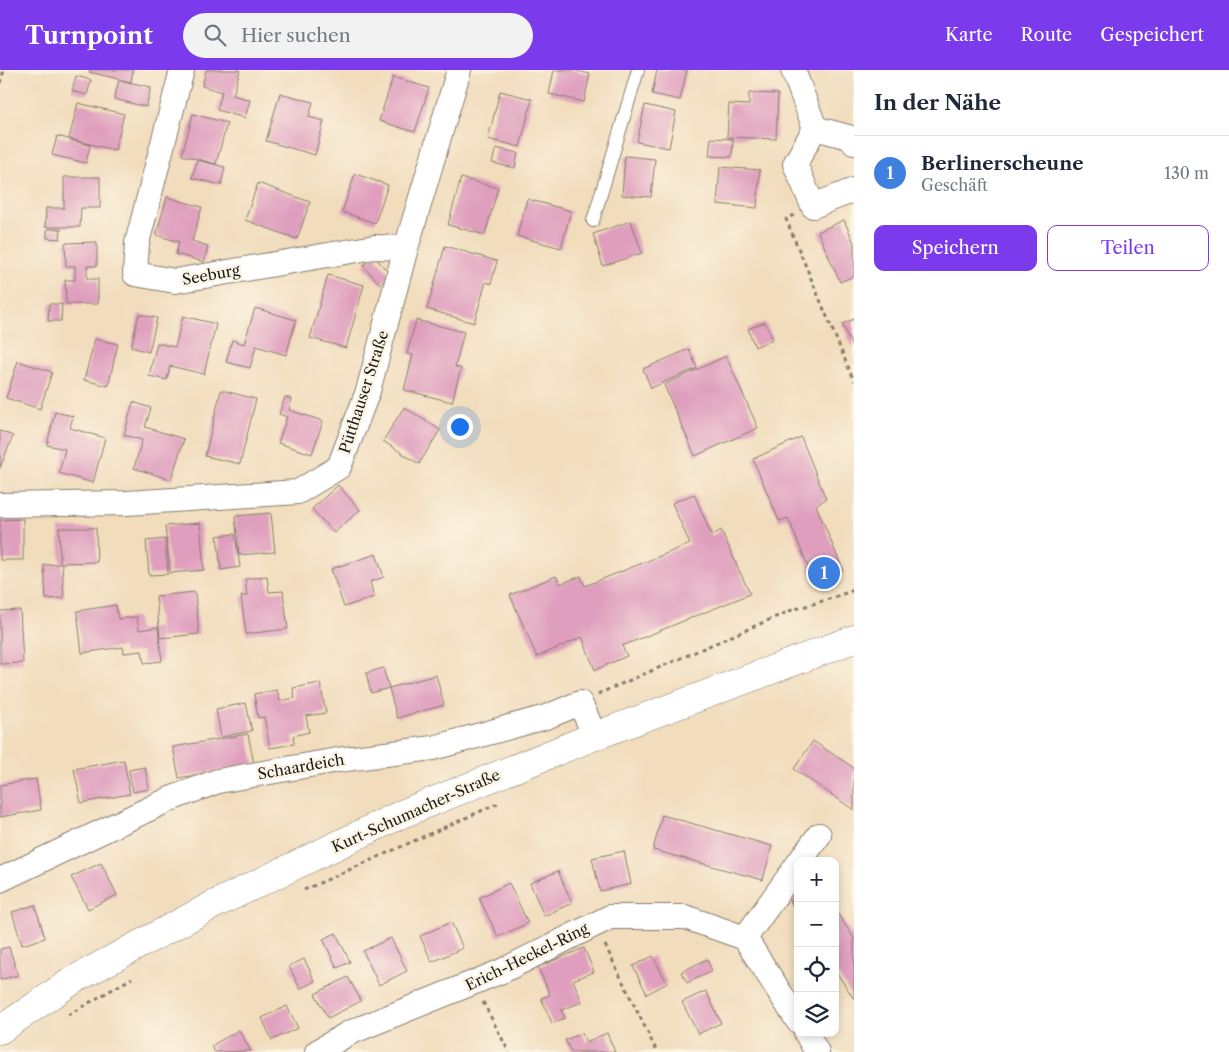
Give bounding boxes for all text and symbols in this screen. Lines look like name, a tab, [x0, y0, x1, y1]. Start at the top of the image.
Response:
search box	[183, 13, 533, 58]
text: Turnpoint	[25, 21, 153, 50]
icon: search	[201, 21, 229, 49]
text: Hier suchen	[241, 24, 351, 47]
text: Karte	[945, 24, 993, 46]
text: Route	[1021, 24, 1072, 46]
text: Gespeichert	[1100, 24, 1204, 46]
text: In der Nähe	[874, 90, 1001, 115]
text: Berlinerscheune	[921, 152, 1084, 175]
text: 1	[886, 163, 894, 183]
text: 130 m	[1164, 163, 1209, 183]
text: Geschäft	[921, 175, 988, 195]
button: Speichern	[874, 225, 1037, 271]
button: Teilen	[1047, 225, 1209, 271]
street label: Seeburg	[181, 260, 241, 289]
street label: Pütthauser Straße	[335, 328, 392, 456]
your location	[447, 414, 473, 440]
pin: 1	[808, 554, 840, 592]
street label: Schaardeich	[256, 749, 346, 783]
street label: Kurt-Schumacher-Straße	[329, 765, 503, 856]
map controls	[794, 857, 839, 1037]
button: +	[794, 857, 839, 902]
button: −	[794, 902, 839, 947]
street label: Erich-Heckel-Ring	[462, 918, 591, 995]
button: locate	[794, 947, 839, 992]
button: layers	[794, 992, 839, 1037]

